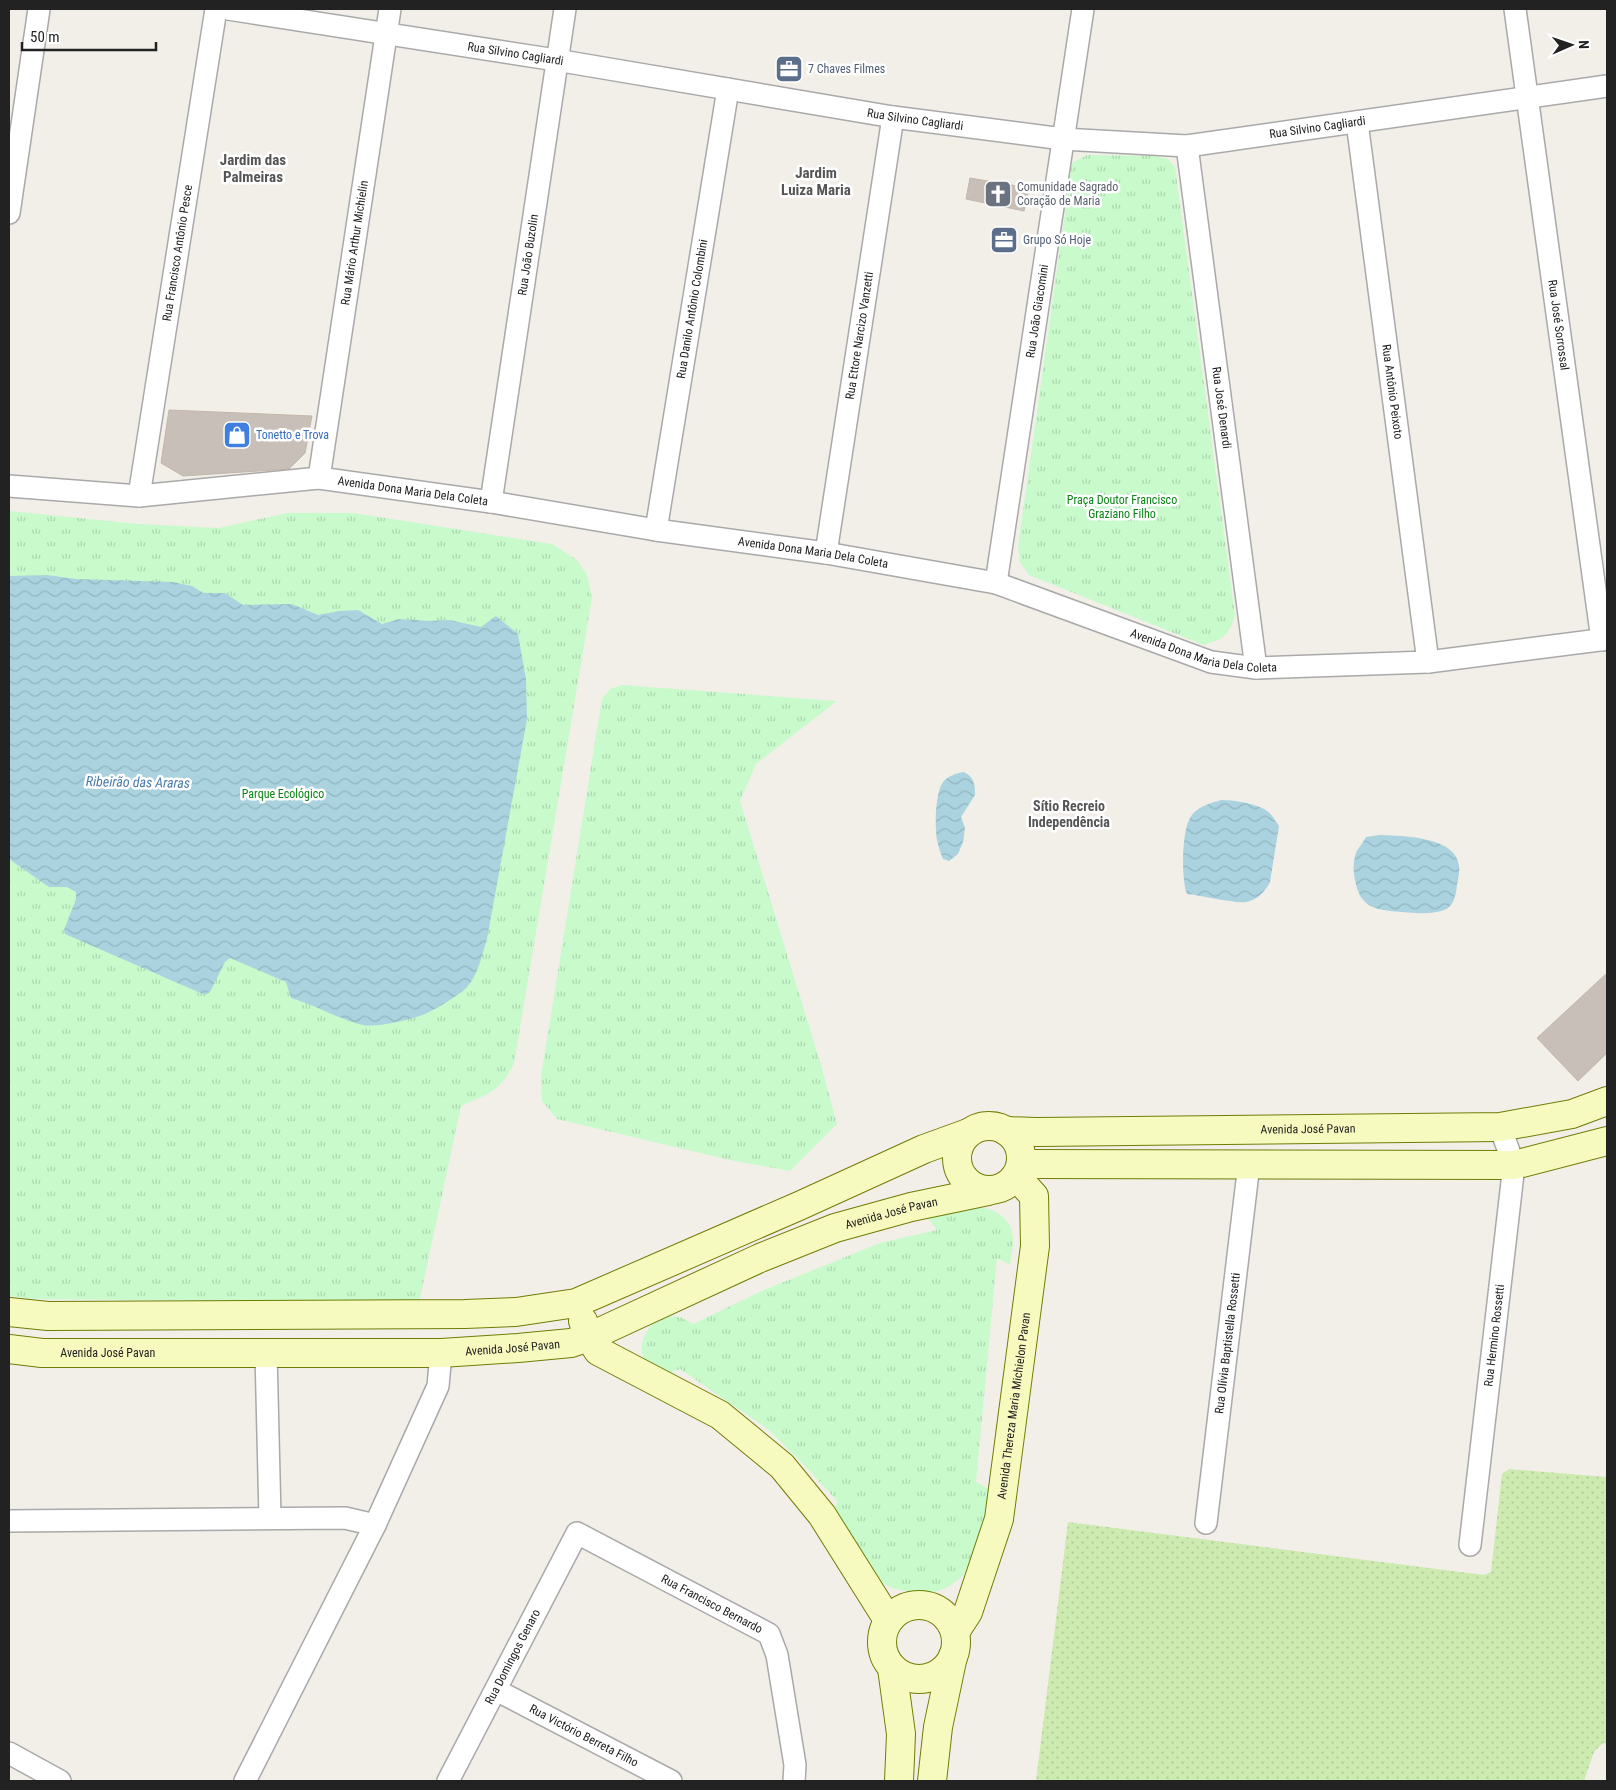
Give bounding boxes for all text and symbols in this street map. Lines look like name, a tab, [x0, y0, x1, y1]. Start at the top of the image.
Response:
scale bar	[22, 20, 156, 52]
north arrow	[1546, 20, 1596, 70]
text: 50 m	[30, 28, 60, 46]
street label: Rua Silvino Cagliardi	[467, 39, 565, 68]
text: N	[1576, 40, 1592, 49]
office icon: 7 Chaves Filmes	[774, 54, 804, 84]
place label: 7 Chaves Filmes	[808, 62, 885, 76]
street label: Rua Silvino Cagliardi	[866, 106, 964, 133]
street label: Rua Silvino Cagliardi	[1268, 114, 1366, 141]
district label: Jardim das Palmeiras	[220, 151, 286, 186]
district label: Jardim Luiza Maria	[781, 164, 851, 199]
street label: Rua Mário Arthur Michielin	[338, 179, 371, 306]
church icon: Comunidade Sagrado Coração de Maria	[983, 179, 1013, 209]
place label: Comunidade Sagrado Coração de Maria	[1017, 180, 1118, 208]
street label: Rua Francisco Antônio Pesce	[160, 183, 195, 322]
street label: Rua João Buzolin	[515, 213, 541, 296]
office icon: Grupo Só Hoje	[989, 225, 1019, 255]
place label: Grupo Só Hoje	[1023, 233, 1091, 247]
street label: Rua Danilo Antônio Colombini	[674, 238, 710, 380]
street label: Rua João Giacomini	[1023, 263, 1051, 359]
street label: Rua Ettore Narcizo Vanzetti	[843, 271, 876, 401]
street label: Rua José Sorrossal	[1545, 279, 1572, 371]
street label: Rua Antônio Peixoto	[1379, 343, 1406, 440]
street label: Rua José Denardi	[1209, 366, 1234, 450]
shop icon: Tonetto e Trova	[222, 420, 252, 450]
place label: Tonetto e Trova	[256, 428, 329, 442]
street label: Avenida Dona Maria Dela Coleta	[337, 474, 489, 509]
park label: Praça Doutor Francisco Graziano Filho	[1067, 493, 1177, 521]
street label: Avenida Dona Maria Dela Coleta	[737, 534, 889, 571]
street label: Avenida Dona Maria Dela Coleta	[1128, 626, 1277, 675]
water label: Ribeirão das Araras	[86, 773, 190, 791]
park label: Parque Ecológico	[242, 787, 324, 801]
district label: Sítio Recreio Independência	[1028, 798, 1110, 830]
street label: Avenida José Pavan	[1260, 1122, 1356, 1137]
street label: Avenida José Pavan	[844, 1195, 939, 1232]
street label: Rua Olívia Baptistella Rossetti	[1212, 1272, 1243, 1415]
street label: Rua Hermino Rossetti	[1481, 1284, 1507, 1387]
street label: Avenida Thereza Maria Michielon Pavan	[995, 1311, 1033, 1500]
street label: Avenida José Pavan	[465, 1337, 561, 1358]
street label: Avenida José Pavan	[60, 1346, 155, 1360]
street label: Rua Francisco Bernardo	[659, 1572, 765, 1636]
street label: Rua Domingos Genaro	[482, 1607, 543, 1707]
street label: Rua Victório Berreta Filho	[527, 1702, 641, 1770]

